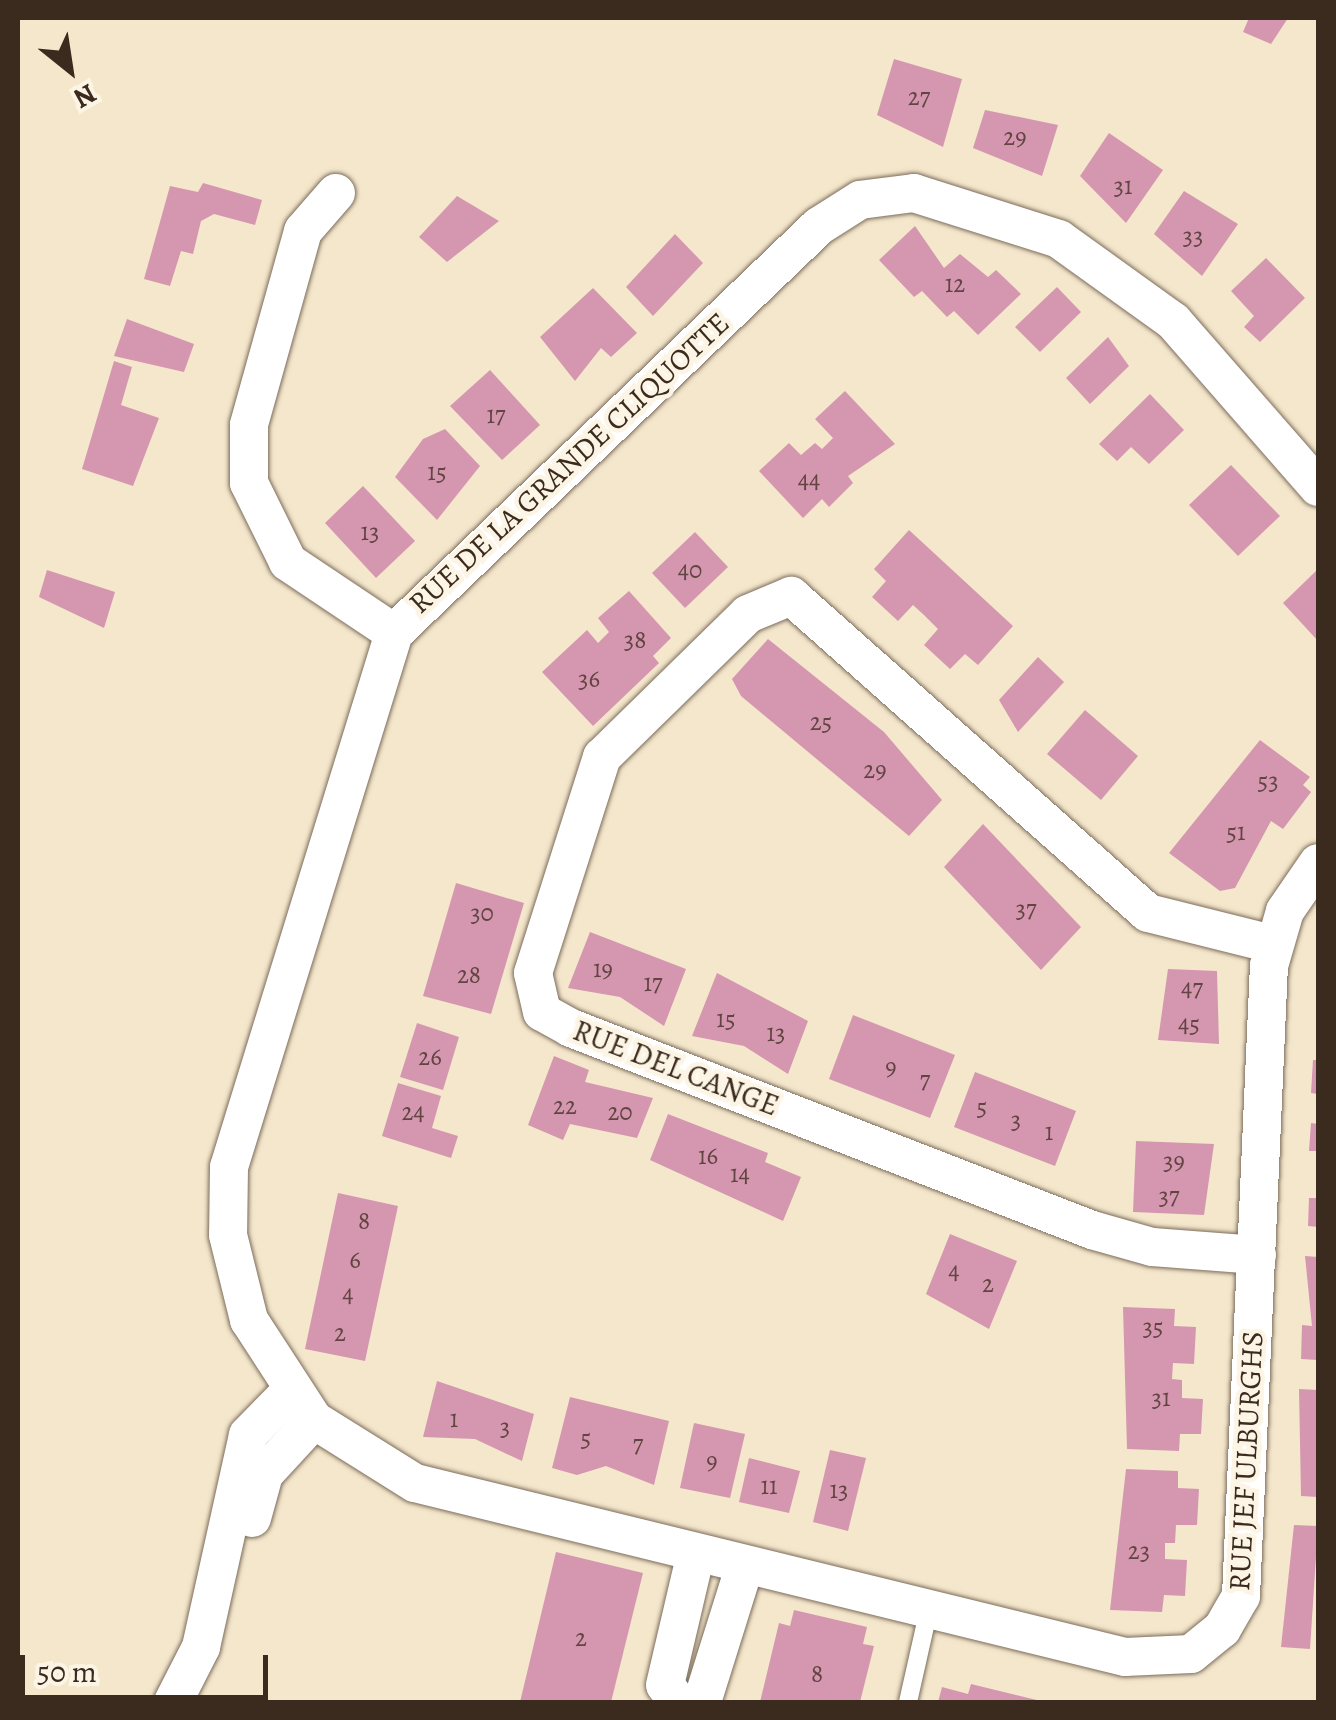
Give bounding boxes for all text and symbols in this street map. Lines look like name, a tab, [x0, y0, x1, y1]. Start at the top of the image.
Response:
north arrow	[20, 20, 120, 120]
text: N	[67, 74, 103, 118]
house number: 27	[908, 82, 930, 112]
house number: 29	[1003, 122, 1027, 152]
house number: 31	[1114, 171, 1132, 201]
house number: 33	[1183, 221, 1203, 251]
house number: 12	[945, 269, 965, 299]
street label: RUE DE LA GRANDE CLIQUOTTE	[401, 305, 737, 621]
house number: 17	[486, 400, 506, 430]
house number: 15	[427, 457, 447, 487]
house number: 44	[798, 465, 820, 495]
house number: 13	[361, 517, 379, 547]
house number: 40	[678, 555, 702, 585]
house number: 38	[624, 625, 646, 655]
house number: 36	[578, 664, 600, 694]
house number: 25	[810, 707, 832, 737]
house number: 29	[863, 755, 887, 785]
house number: 53	[1257, 766, 1279, 796]
house number: 51	[1226, 817, 1246, 847]
house number: 37	[1016, 894, 1036, 924]
house number: 30	[470, 898, 494, 928]
house number: 19	[593, 954, 613, 984]
house number: 28	[457, 960, 481, 990]
house number: 17	[643, 968, 663, 998]
house number: 47	[1181, 973, 1203, 1003]
house number: 15	[716, 1004, 736, 1034]
house number: 45	[1178, 1009, 1200, 1039]
street label: RUE DEL CANGE	[568, 1012, 784, 1124]
house number: 13	[767, 1018, 785, 1048]
house number: 26	[418, 1042, 442, 1072]
house number: 9	[885, 1052, 897, 1082]
house number: 7	[920, 1065, 930, 1095]
house number: 22	[553, 1091, 577, 1121]
house number: 5	[977, 1092, 987, 1122]
house number: 24	[401, 1097, 425, 1127]
house number: 20	[607, 1097, 633, 1127]
house number: 3	[1011, 1105, 1021, 1135]
house number: 1	[1045, 1117, 1053, 1147]
house number: 16	[698, 1141, 718, 1171]
house number: 39	[1163, 1146, 1185, 1176]
house number: 14	[730, 1159, 750, 1189]
house number: 37	[1159, 1181, 1179, 1211]
house number: 8	[358, 1206, 370, 1236]
house number: 6	[349, 1245, 361, 1275]
house number: 4	[948, 1256, 960, 1286]
house number: 2	[982, 1269, 994, 1299]
house number: 4	[342, 1279, 354, 1309]
house number: 35	[1142, 1312, 1164, 1342]
house number: 2	[334, 1318, 346, 1348]
street label: RUE JEF ULBURGHS	[1221, 1330, 1271, 1592]
house number: 31	[1152, 1383, 1170, 1413]
house number: 1	[450, 1404, 458, 1434]
house number: 3	[500, 1412, 510, 1442]
house number: 5	[581, 1423, 591, 1453]
house number: 7	[633, 1429, 643, 1459]
house number: 9	[706, 1446, 718, 1476]
house number: 11	[760, 1471, 778, 1501]
house number: 13	[830, 1475, 848, 1505]
house number: 23	[1128, 1536, 1150, 1566]
house number: 2	[575, 1623, 587, 1653]
scale bar	[25, 1635, 272, 1697]
text: 50 m	[37, 1652, 97, 1692]
house number: 8	[811, 1659, 823, 1689]

